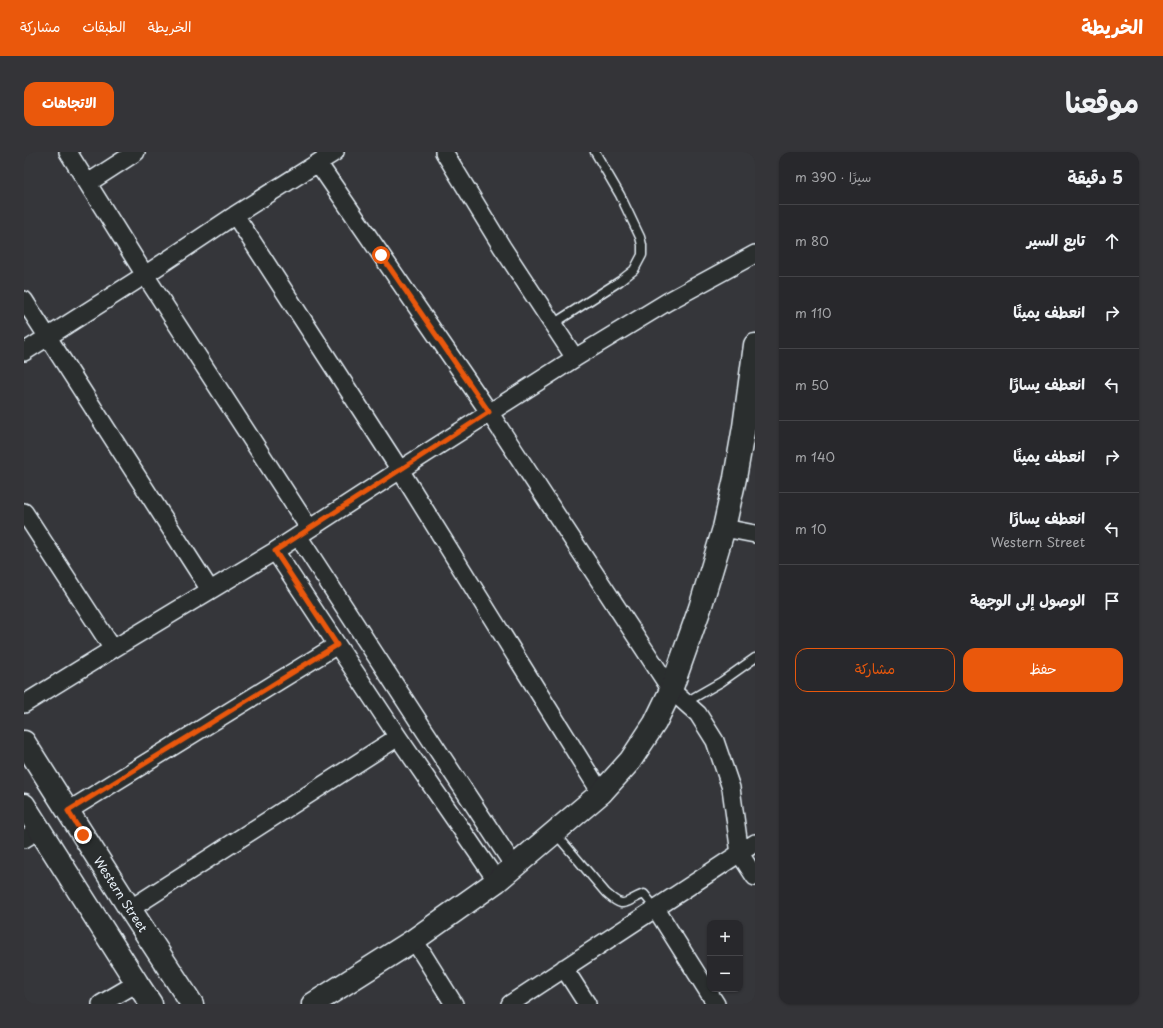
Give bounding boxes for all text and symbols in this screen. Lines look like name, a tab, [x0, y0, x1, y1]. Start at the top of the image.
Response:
text: الخريطة	[1081, 12, 1143, 40]
text: مشاركة	[20, 16, 60, 37]
text: الطبقات	[82, 16, 126, 37]
text: الخريطة	[148, 16, 191, 37]
text: موقعنا	[1065, 80, 1139, 123]
button: الاتجاهات	[24, 82, 114, 126]
text: 5 دقيقة	[1067, 164, 1123, 190]
text: سيرًا · 390 m	[795, 167, 871, 186]
text: تابع السير	[1027, 228, 1085, 251]
icon: ahead	[1101, 230, 1123, 252]
text: 80 m	[795, 231, 829, 250]
route start	[372, 246, 390, 264]
text: انعطف يمينًا	[1013, 300, 1085, 323]
icon: right	[1101, 302, 1123, 324]
text: 110 m	[795, 303, 831, 322]
text: انعطف يسارًا	[1009, 372, 1085, 395]
icon: left	[1101, 374, 1123, 396]
text: 50 m	[795, 375, 829, 394]
text: انعطف يمينًا	[1013, 444, 1085, 467]
icon: right	[1101, 446, 1123, 468]
text: 140 m	[795, 447, 835, 466]
text: انعطف يسارًا	[1009, 506, 1085, 529]
icon: left	[1101, 518, 1123, 540]
text: 10 m	[795, 519, 826, 538]
text: Western Street	[991, 532, 1085, 551]
text: الوصول إلى الوجهة	[970, 588, 1085, 611]
icon: arrive	[1101, 590, 1123, 612]
button: مشاركة	[795, 648, 955, 692]
button: حفظ	[963, 648, 1123, 692]
route end	[74, 826, 92, 844]
street label: Western Street	[90, 853, 152, 935]
map controls	[707, 920, 743, 992]
button: +	[707, 920, 743, 956]
button: −	[707, 956, 743, 992]

